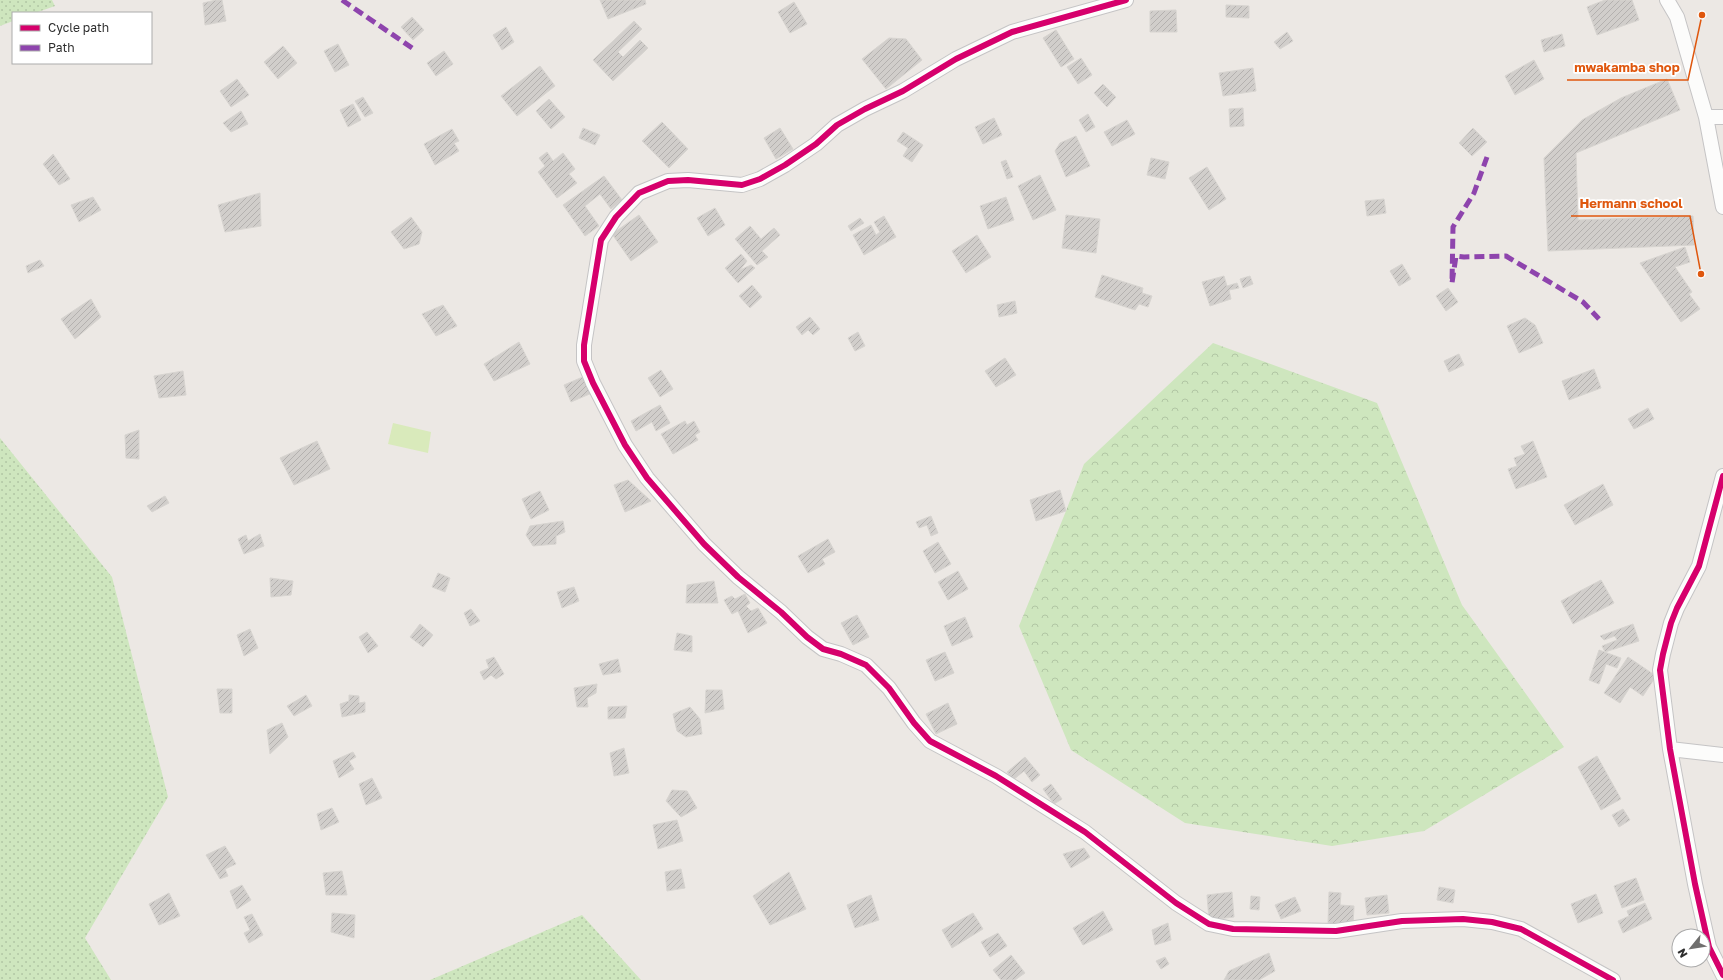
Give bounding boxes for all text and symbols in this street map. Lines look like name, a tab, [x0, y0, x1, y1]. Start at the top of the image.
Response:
legend	[12, 12, 152, 64]
text: Cycle path	[48, 20, 109, 35]
text: Path	[48, 40, 75, 55]
callout: mwakamba shop	[1567, 55, 1688, 80]
text: mwakamba shop	[1574, 59, 1680, 75]
callout: Hermann school	[1571, 191, 1690, 216]
text: Hermann school	[1579, 195, 1683, 211]
north arrow	[1671, 928, 1711, 968]
text: N	[1674, 946, 1690, 960]

